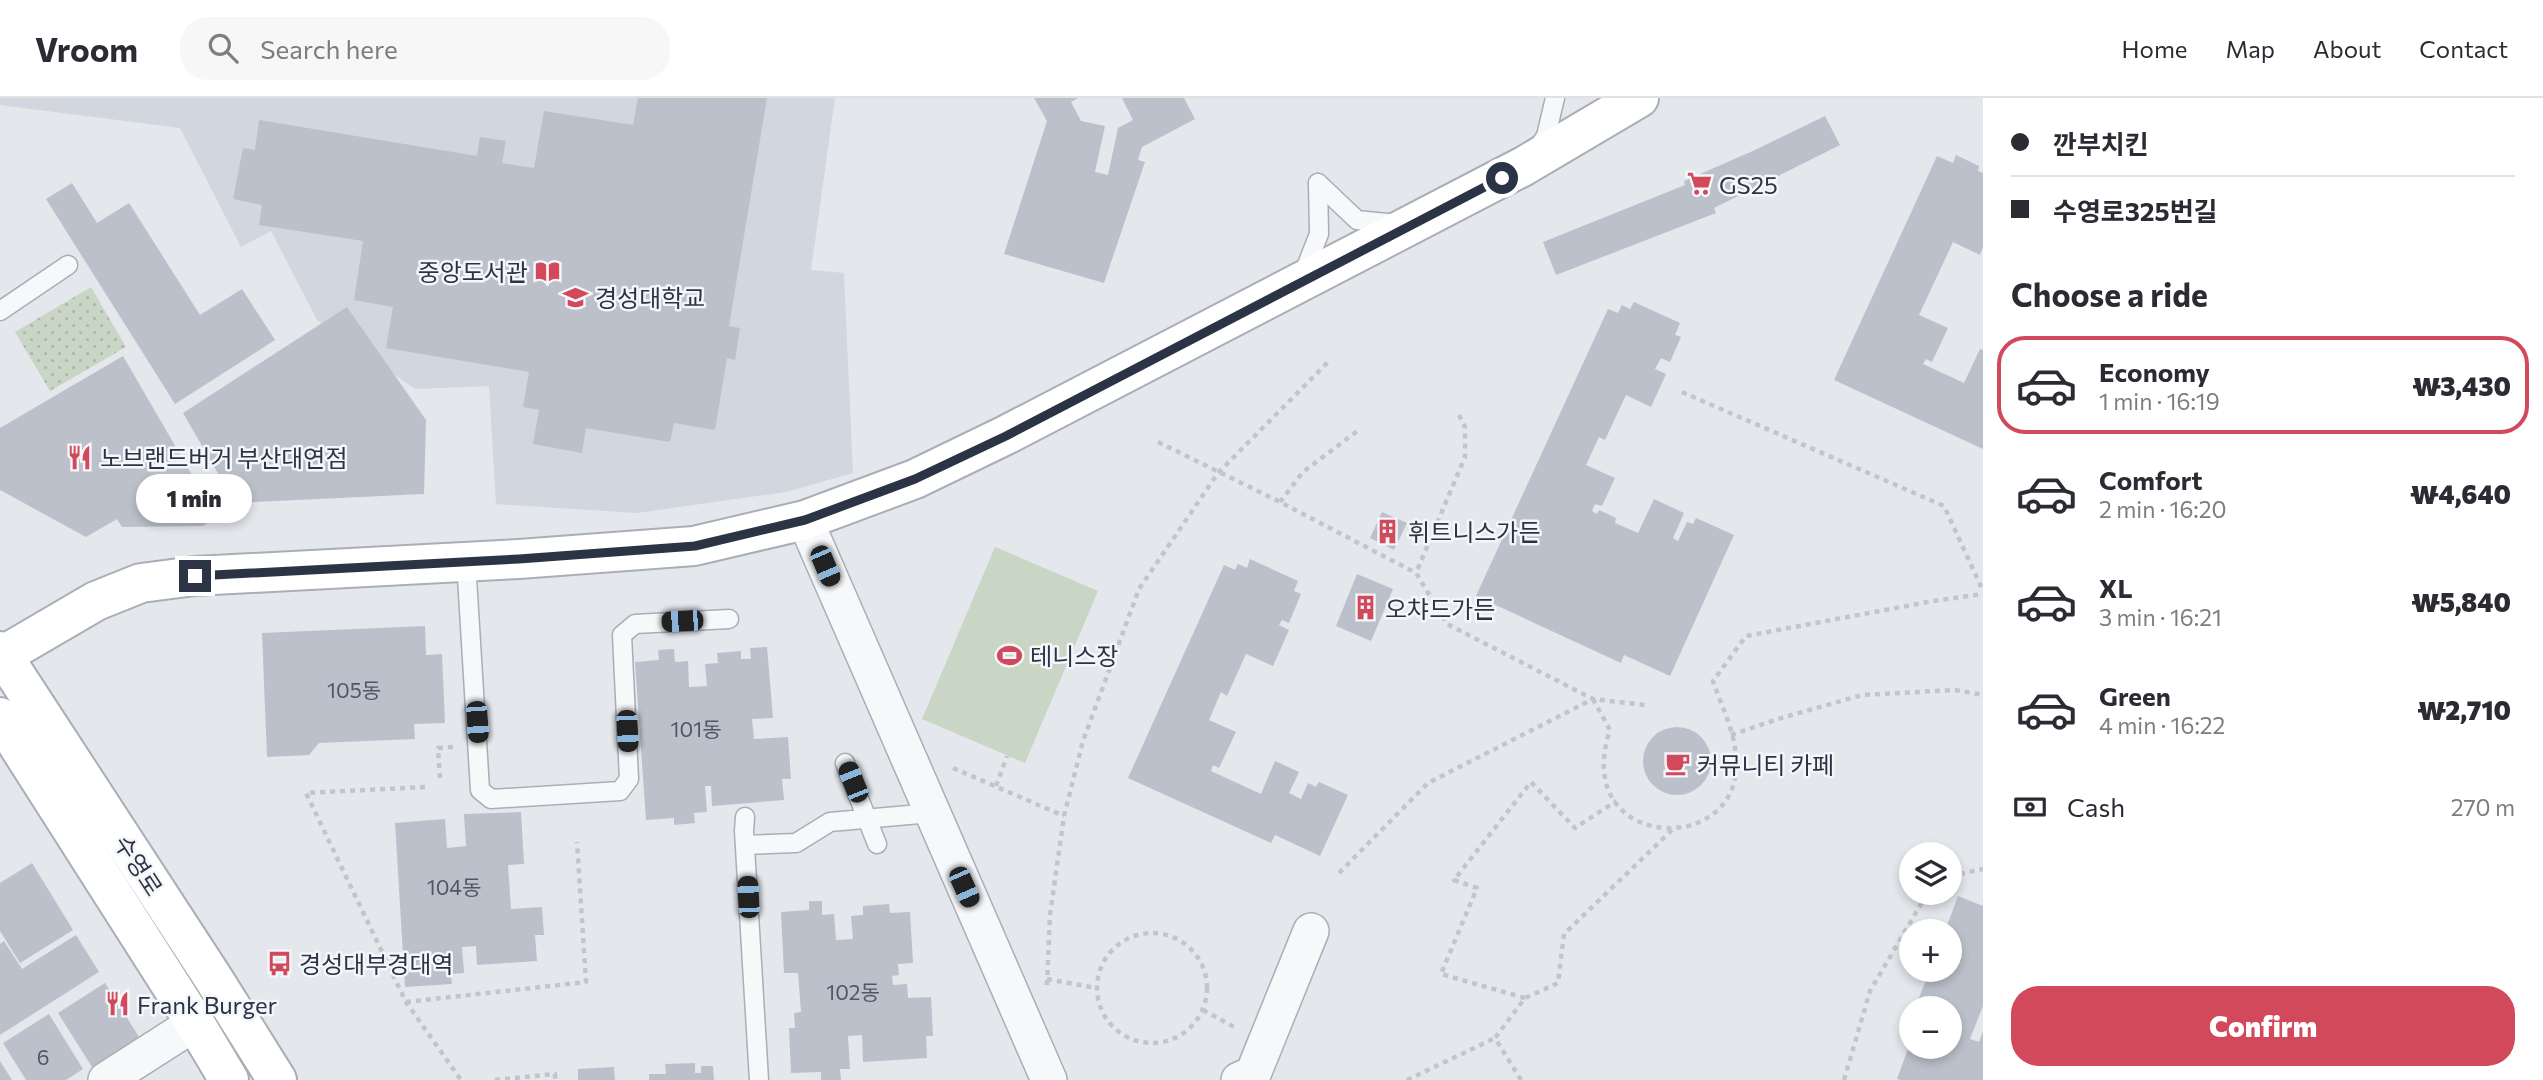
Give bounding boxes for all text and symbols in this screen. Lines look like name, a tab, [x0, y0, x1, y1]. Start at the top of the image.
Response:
search box	[180, 17, 670, 80]
text: Vroom	[35, 28, 138, 69]
icon: search	[204, 29, 242, 67]
text: Search here	[260, 33, 398, 64]
text: Home	[2122, 34, 2188, 63]
text: Map	[2226, 34, 2275, 63]
text: About	[2313, 34, 2381, 63]
text: Contact	[2419, 34, 2508, 63]
text: 깐부치킨	[2053, 128, 2149, 159]
route start	[1486, 162, 1518, 194]
supermarket icon: GS25	[1685, 170, 1713, 198]
place label: GS25	[1719, 170, 1778, 199]
text: 수영로325번길	[2053, 195, 2218, 226]
place label: 중앙도서관	[418, 257, 528, 286]
library icon: 중앙도서관	[534, 257, 562, 285]
text: Choose a ride	[2011, 274, 2208, 314]
school or university icon: 경성대학교	[561, 283, 589, 311]
place label: 경성대학교	[595, 283, 705, 312]
icon: car	[2015, 354, 2078, 417]
text: Economy	[2099, 356, 2210, 387]
text: ₩3,430	[2412, 370, 2511, 401]
text: 1 min · 16:19	[2099, 387, 2220, 415]
restaurant icon: 노브랜드버거 부산대연점	[66, 443, 94, 471]
place label: 노브랜드버거 부산대연점	[100, 443, 347, 472]
icon: car	[2015, 462, 2078, 525]
text: Comfort	[2099, 464, 2202, 495]
callout: 1 min	[137, 475, 253, 524]
text: ₩4,640	[2410, 478, 2511, 509]
text: 1 min	[166, 484, 222, 512]
text: 2 min · 16:20	[2099, 495, 2226, 523]
building icon: 휘트니스가든	[1374, 517, 1402, 545]
place label: 휘트니스가든	[1408, 517, 1540, 546]
car	[808, 543, 843, 589]
route end	[179, 560, 211, 592]
icon: car	[2015, 570, 2078, 633]
text: XL	[2099, 572, 2133, 603]
text: ₩5,840	[2411, 586, 2511, 617]
building icon: 오챠드가든	[1351, 594, 1379, 622]
place label: 오챠드가든	[1385, 594, 1495, 623]
text: 3 min · 16:21	[2099, 603, 2222, 631]
car	[661, 609, 704, 633]
sports icon: 테니스장	[996, 641, 1024, 669]
place label: 테니스장	[1030, 641, 1118, 670]
house number: 105동	[327, 677, 381, 702]
icon: car	[2015, 678, 2078, 741]
text: Green	[2099, 680, 2171, 711]
text: ₩2,710	[2417, 694, 2511, 725]
car	[466, 700, 489, 744]
car	[616, 709, 639, 753]
text: 4 min · 16:22	[2099, 711, 2225, 739]
house number: 101동	[671, 716, 721, 741]
cafe icon: 커뮤니티 카페	[1663, 750, 1691, 778]
place label: 커뮤니티 카페	[1697, 750, 1834, 779]
car	[836, 759, 871, 805]
icon: cash	[2011, 788, 2049, 826]
text: Cash	[2067, 791, 2125, 822]
text: 270 m	[2451, 793, 2515, 821]
street label: 수영로	[109, 829, 169, 901]
map controls	[1899, 842, 1962, 1059]
button: layers	[1899, 842, 1962, 905]
car	[946, 864, 983, 910]
house number: 104동	[427, 874, 481, 899]
car	[737, 875, 760, 919]
button: +	[1899, 919, 1962, 982]
bus stop icon: 경성대부경대역	[265, 949, 293, 977]
place label: 경성대부경대역	[299, 949, 454, 978]
house number: 102동	[826, 979, 880, 1004]
button: Confirm	[2011, 986, 2515, 1066]
restaurant icon: Frank Burger	[103, 990, 131, 1018]
place label: Frank Burger	[137, 990, 278, 1019]
button: −	[1899, 996, 1962, 1059]
house number: 6	[37, 1044, 49, 1069]

